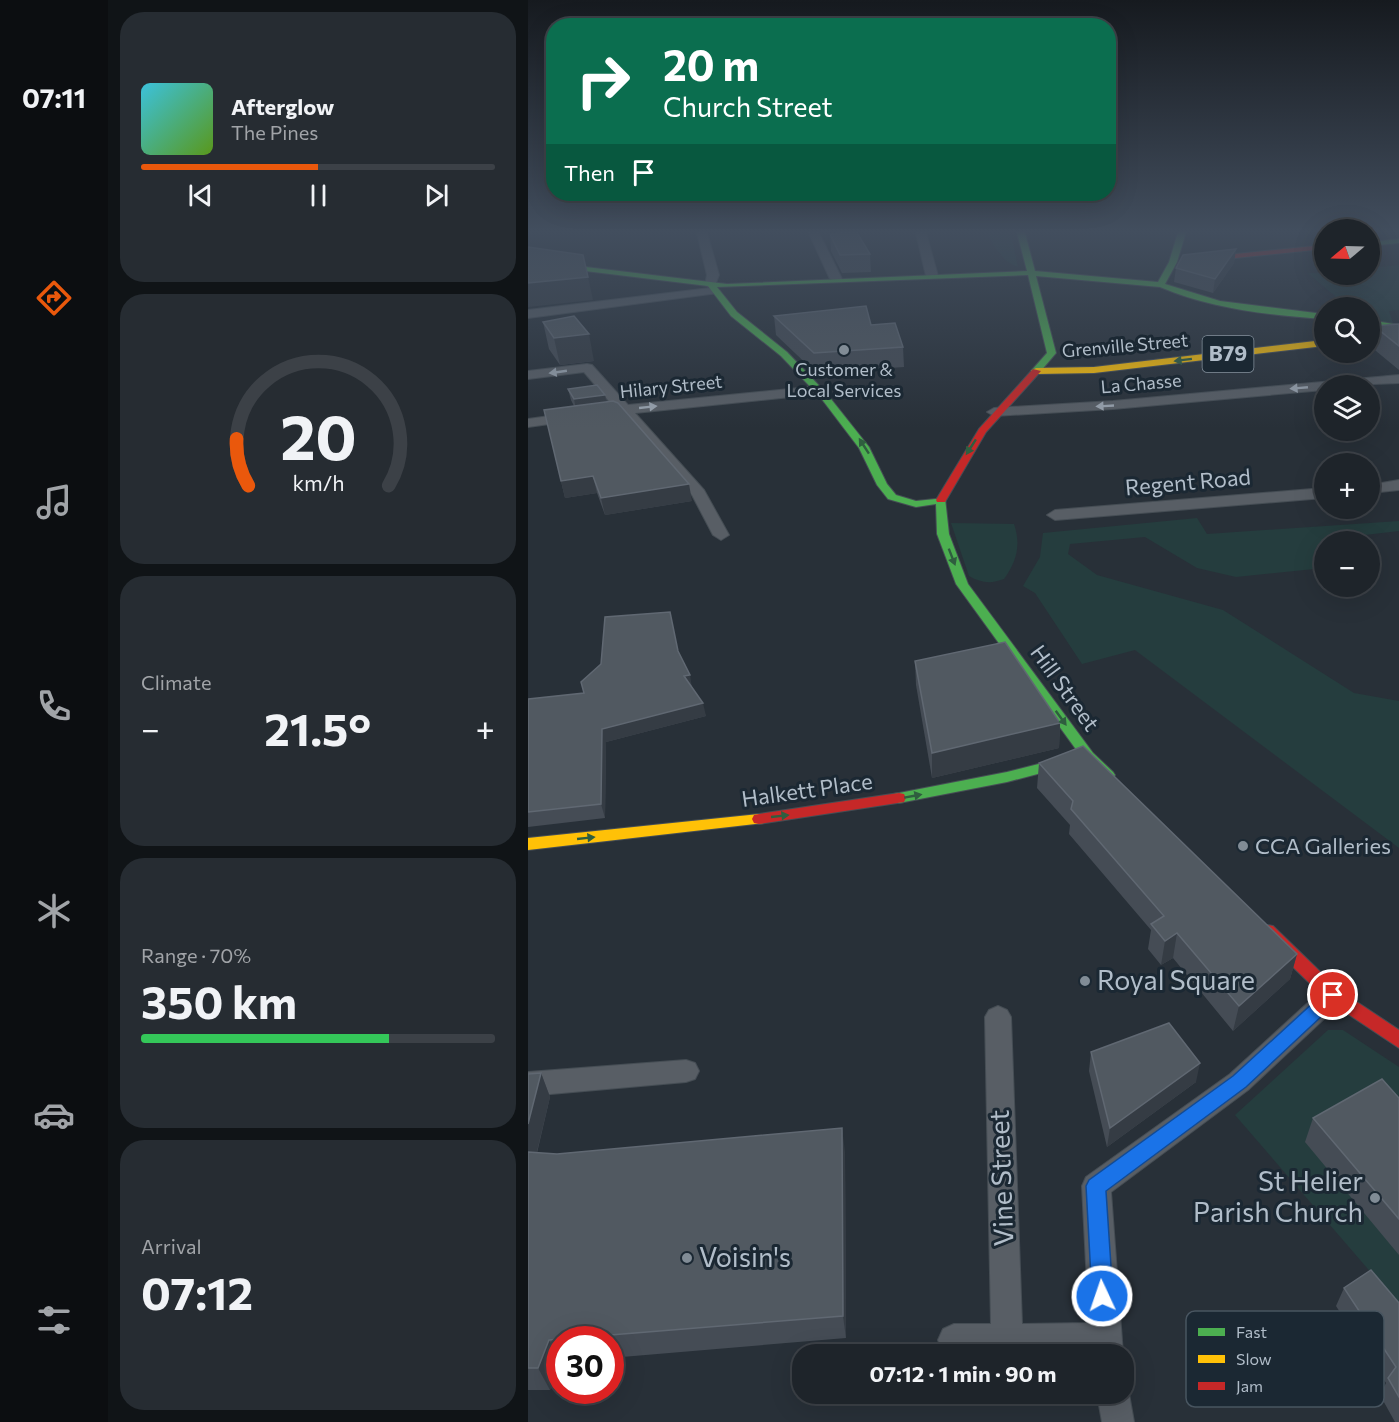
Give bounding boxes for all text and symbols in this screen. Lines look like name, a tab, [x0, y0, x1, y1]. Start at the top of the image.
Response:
text: 20 m	[663, 38, 759, 90]
icon: right	[564, 42, 642, 120]
text: 07:11	[22, 81, 86, 114]
text: Church Street	[663, 90, 833, 123]
text: Afterglow	[231, 93, 334, 120]
text: The Pines	[231, 120, 318, 144]
icon: arrive	[627, 156, 660, 189]
text: Then	[564, 159, 615, 186]
icon: previous	[184, 179, 217, 212]
icon: pause	[302, 179, 335, 212]
icon: next	[420, 179, 453, 212]
north arrow	[1314, 219, 1380, 285]
map controls	[1314, 219, 1380, 597]
icon: directions	[33, 277, 75, 319]
button: search	[1314, 297, 1380, 363]
street label: Grenville Street	[1061, 329, 1189, 361]
road number: B79	[1202, 336, 1254, 372]
marker: Customer & Local Services	[837, 343, 851, 357]
one-way arrow	[1173, 355, 1192, 364]
place label: Customer & Local Services	[786, 358, 902, 401]
one-way arrow	[548, 367, 567, 376]
street label: La Chasse	[1100, 369, 1182, 397]
street label: Hilary Street	[619, 370, 723, 402]
button: layers	[1314, 375, 1380, 441]
one-way arrow	[1289, 383, 1308, 393]
text: 20	[280, 397, 356, 473]
one-way arrow	[1095, 401, 1114, 410]
one-way arrow	[639, 402, 658, 412]
one-way arrow	[858, 438, 869, 455]
one-way arrow	[966, 439, 977, 455]
button: +	[1314, 453, 1380, 519]
street label: Regent Road	[1124, 463, 1252, 500]
text: km/h	[292, 469, 344, 495]
icon: music	[33, 481, 75, 523]
button: −	[1314, 531, 1380, 597]
one-way arrow	[948, 548, 957, 566]
street label: Hill Street	[1025, 639, 1106, 736]
text: Climate	[141, 670, 211, 694]
icon: phone	[33, 685, 75, 727]
text: 21.5°	[264, 700, 371, 755]
text: −	[141, 707, 160, 748]
text: +	[476, 707, 495, 748]
one-way arrow	[1054, 710, 1066, 725]
street label: Halkett Place	[740, 767, 874, 812]
one-way arrow	[904, 791, 923, 800]
one-way arrow	[771, 811, 790, 821]
place label: CCA Galleries	[1255, 832, 1391, 859]
one-way arrow	[577, 833, 596, 842]
marker: CCA Galleries	[1236, 839, 1250, 853]
icon: climate	[33, 890, 75, 932]
text: Range · 70%	[141, 943, 251, 967]
place label: Royal Square	[1097, 963, 1255, 996]
pin	[1307, 969, 1358, 1020]
text: 350 km	[141, 973, 297, 1028]
marker: Royal Square	[1078, 974, 1092, 988]
icon: arrive	[1316, 978, 1349, 1011]
icon: car	[33, 1094, 75, 1136]
street label: Vine Street	[982, 1109, 1019, 1247]
place label: St Helier Parish Church	[1193, 1164, 1363, 1228]
marker: St Helier Parish Church	[1368, 1191, 1382, 1205]
text: Arrival	[141, 1234, 202, 1258]
place label: Voisin's	[699, 1240, 791, 1273]
marker: Voisin's	[680, 1251, 694, 1265]
text: 07:12	[141, 1264, 253, 1319]
position arrow	[1070, 1264, 1134, 1328]
icon: filters	[33, 1299, 75, 1341]
legend	[1186, 1311, 1384, 1407]
text: Fast	[1236, 1322, 1267, 1341]
speed limit sign: 30	[546, 1326, 624, 1404]
text: Slow	[1236, 1349, 1272, 1368]
text: 07:12 · 1 min · 90 m	[869, 1360, 1057, 1387]
text: Jam	[1236, 1376, 1263, 1395]

